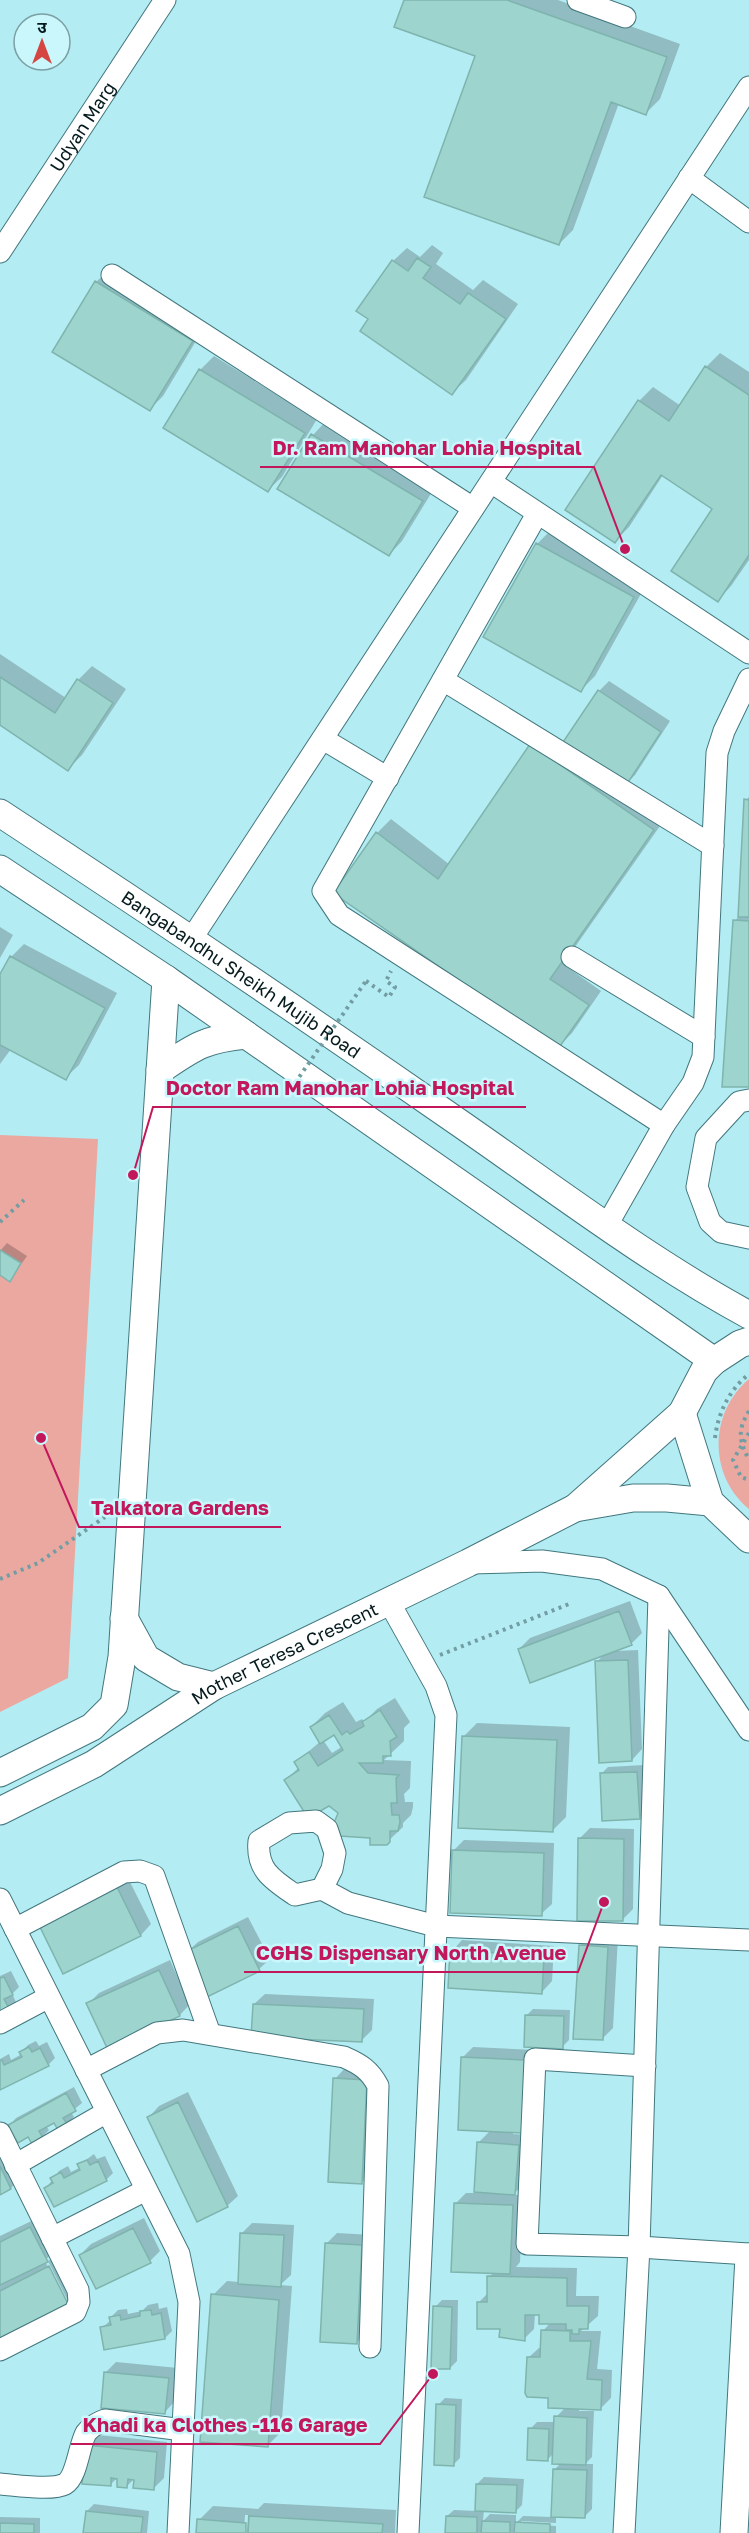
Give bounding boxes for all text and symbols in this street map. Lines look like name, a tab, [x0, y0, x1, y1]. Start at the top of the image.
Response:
north arrow	[12, 12, 72, 72]
text: उ	[37, 17, 47, 37]
street label: Udyan Marg	[45, 77, 120, 176]
callout: Dr. Ram Manohar Lohia Hospital	[260, 429, 594, 467]
text: Dr. Ram Manohar Lohia Hospital	[272, 435, 582, 459]
street label: Bangabandhu Sheikh Mujib Road	[117, 885, 365, 1063]
callout: Doctor Ram Manohar Lohia Hospital	[153, 1069, 526, 1107]
text: Doctor Ram Manohar Lohia Hospital	[166, 1075, 514, 1099]
callout: Talkatora Gardens	[79, 1489, 281, 1527]
text: Talkatora Gardens	[91, 1495, 269, 1519]
street label: Mother Teresa Crescent	[187, 1597, 381, 1709]
callout: CGHS Dispensary North Avenue	[244, 1934, 578, 1972]
text: CGHS Dispensary North Avenue	[256, 1940, 566, 1964]
callout: Khadi ka Clothes -116 Garage	[71, 2406, 380, 2444]
text: Khadi ka Clothes -116 Garage	[82, 2412, 368, 2436]

